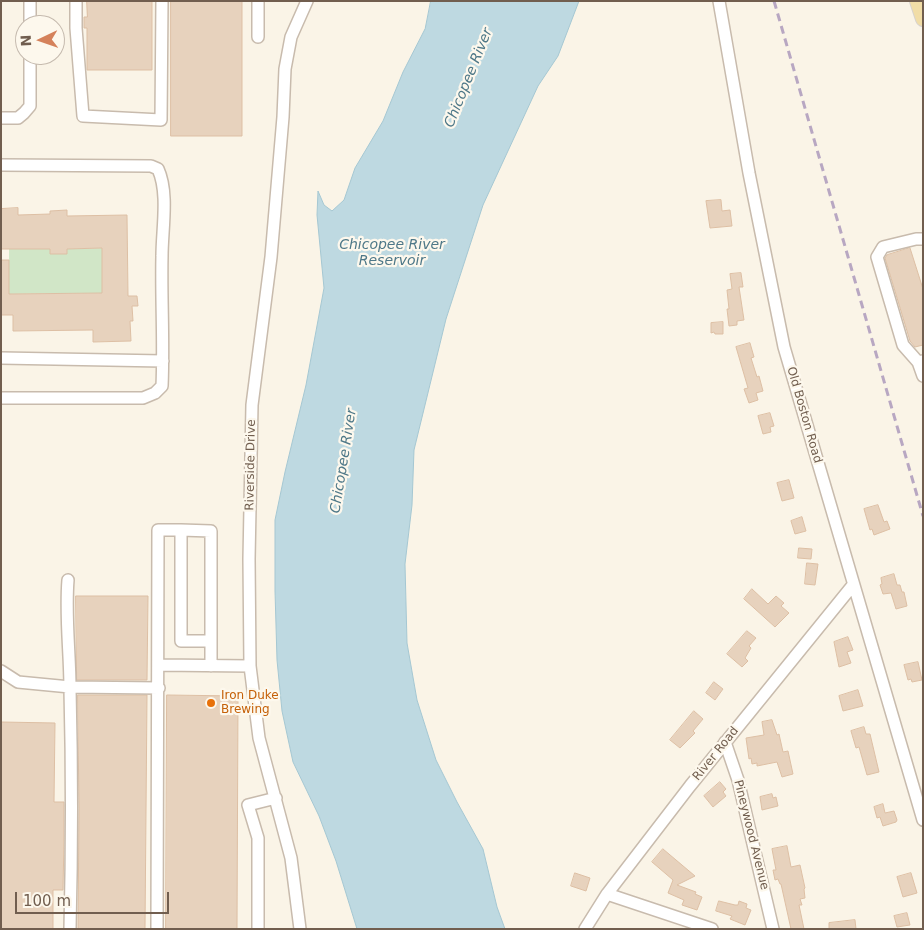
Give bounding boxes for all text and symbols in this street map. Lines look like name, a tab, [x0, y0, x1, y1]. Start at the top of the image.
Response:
north arrow	[15, 15, 65, 65]
water label: Chicopee River	[441, 26, 497, 130]
text: N	[18, 34, 34, 47]
water label: Chicopee River Reservoir	[339, 237, 445, 270]
street label: Old Boston Road	[783, 365, 825, 465]
water label: Chicopee River	[327, 408, 361, 514]
street label: Riverside Drive	[243, 419, 259, 511]
place label: Iron Duke Brewing	[221, 689, 279, 717]
marker: Iron Duke Brewing	[205, 697, 217, 709]
street label: River Road	[690, 724, 742, 784]
street label: Pineywood Avenue	[730, 778, 772, 892]
scale bar	[18, 882, 171, 914]
text: 100 m	[23, 892, 71, 910]

